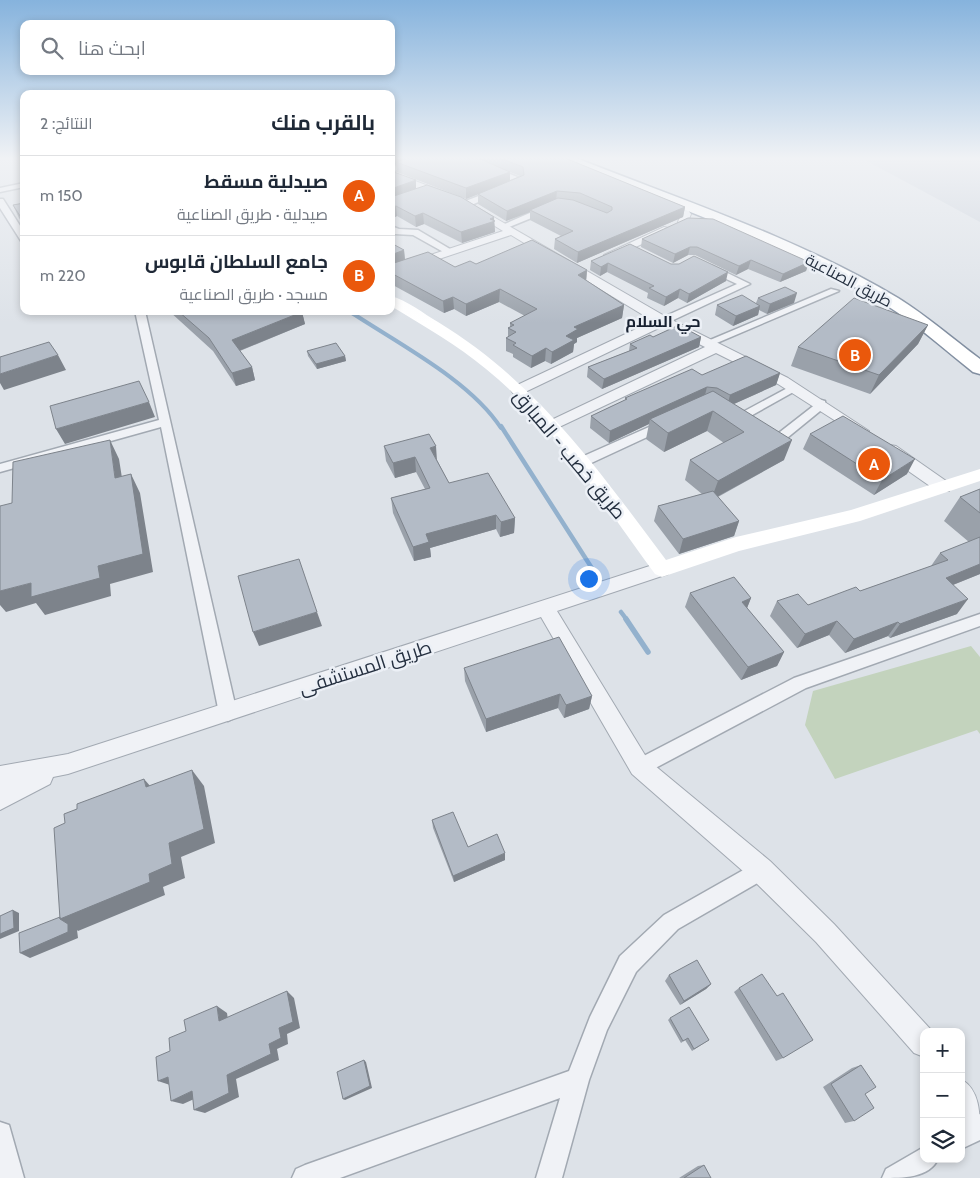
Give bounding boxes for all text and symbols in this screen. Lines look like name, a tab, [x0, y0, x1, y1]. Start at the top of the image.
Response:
search box	[20, 20, 395, 75]
icon: search	[38, 34, 66, 62]
text: ابحث هنا	[78, 37, 146, 60]
text: بالقرب منك	[271, 110, 375, 135]
text: النتائج: 2	[40, 114, 92, 133]
text: صيدلية مسقط	[204, 170, 328, 193]
text: 150 m	[40, 186, 83, 205]
text: A	[354, 186, 364, 205]
text: صيدلية · طريق الصناعية	[177, 205, 328, 224]
text: جامع السلطان قابوس	[145, 250, 328, 273]
street label: طريق الصناعية	[802, 250, 895, 312]
text: 220 m	[40, 266, 86, 285]
text: B	[354, 266, 364, 285]
text: مسجد · طريق الصناعية	[179, 285, 328, 304]
district label: حي السلام	[625, 312, 701, 334]
pin: B	[839, 336, 871, 374]
street label: طريق خصب - المبارق	[508, 385, 631, 525]
pin: A	[858, 445, 890, 483]
your location	[576, 566, 602, 592]
street label: طريق المستشفى	[296, 635, 435, 701]
map controls	[920, 1028, 965, 1163]
button: +	[920, 1028, 965, 1073]
button: −	[920, 1073, 965, 1118]
button: layers	[920, 1118, 965, 1163]

